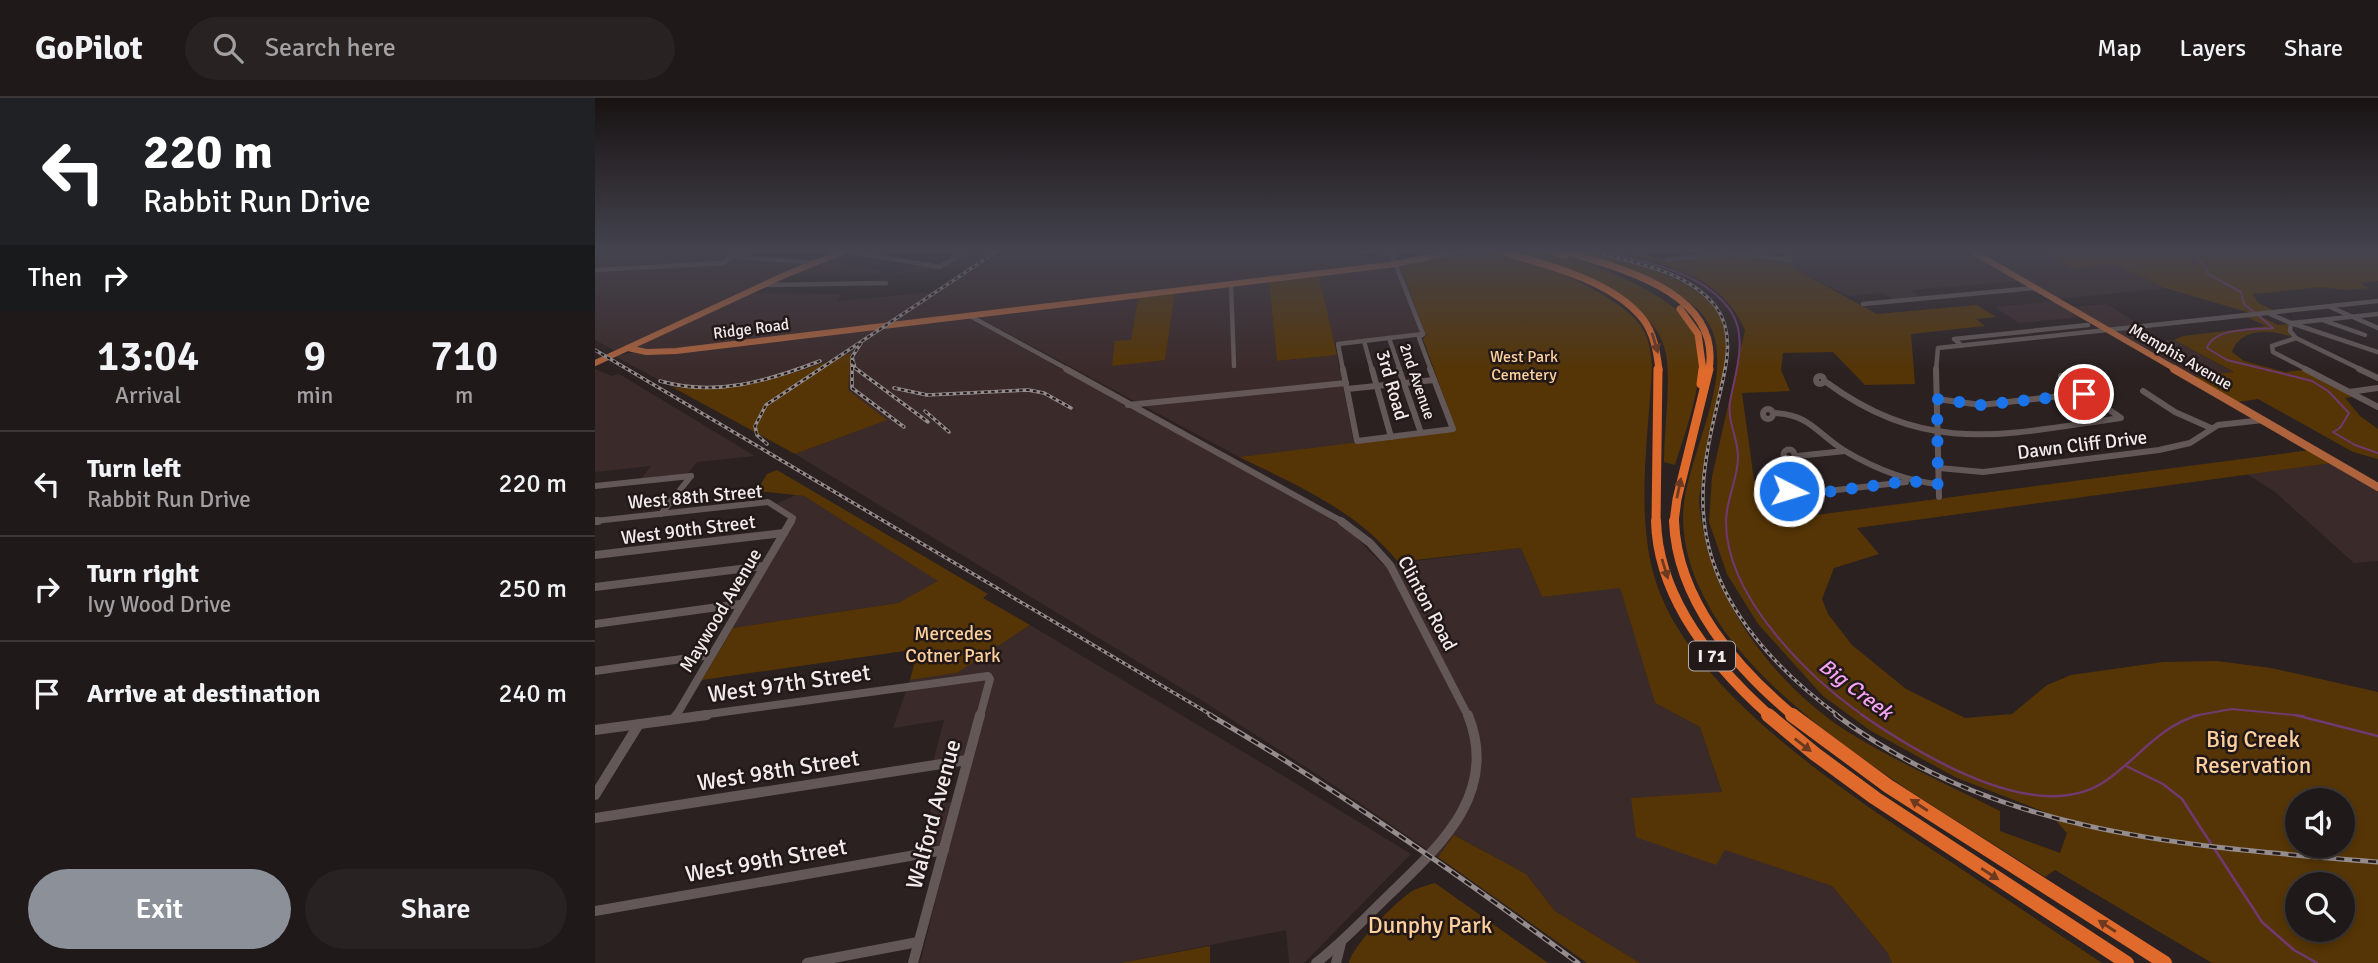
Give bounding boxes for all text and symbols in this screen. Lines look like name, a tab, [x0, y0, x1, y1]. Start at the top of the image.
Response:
search box	[185, 17, 675, 80]
text: GoPilot	[35, 28, 143, 69]
icon: search	[209, 29, 247, 67]
text: Search here	[265, 32, 396, 64]
text: Map	[2097, 33, 2142, 63]
text: Layers	[2180, 33, 2246, 63]
text: Share	[2284, 33, 2343, 63]
text: 220 m	[143, 122, 273, 182]
icon: left	[28, 126, 119, 217]
text: Rabbit Run Drive	[143, 182, 371, 221]
icon: right	[96, 259, 134, 297]
text: Then	[28, 262, 82, 294]
street label: Ridge Road	[712, 314, 790, 344]
street label: Memphis Avenue	[2125, 319, 2236, 394]
text: 13:04	[97, 331, 199, 382]
text: 9	[303, 331, 326, 382]
text: 710	[430, 331, 498, 382]
one-way arrow	[1650, 333, 1660, 354]
street label: 2nd Avenue	[1395, 341, 1439, 422]
street label: 3rd Road	[1371, 347, 1413, 423]
park label: West Park Cemetery	[1490, 347, 1558, 385]
pin	[2054, 364, 2114, 424]
icon: arrive	[2065, 375, 2103, 413]
text: Arrival	[115, 381, 181, 410]
text: min	[296, 381, 333, 410]
text: m	[455, 381, 473, 410]
street label: Dawn Cliff Drive	[2016, 425, 2148, 465]
text: Turn left	[87, 453, 181, 485]
position arrow	[1752, 454, 1826, 528]
icon: left	[28, 465, 66, 503]
text: 220 m	[498, 468, 567, 500]
one-way arrow	[1673, 476, 1684, 498]
street label: West 88th Street	[627, 479, 764, 515]
text: Rabbit Run Drive	[87, 485, 251, 514]
street label: West 90th Street	[620, 510, 757, 550]
street label: Maywood Avenue	[674, 544, 767, 677]
street label: Clinton Road	[1392, 552, 1462, 655]
text: Turn right	[87, 558, 199, 590]
one-way arrow	[1660, 558, 1670, 579]
icon: right	[28, 570, 66, 608]
text: 250 m	[498, 573, 567, 605]
text: Ivy Wood Drive	[87, 590, 231, 619]
park label: Mercedes Cotner Park	[905, 622, 1001, 668]
road number: I 71	[1689, 642, 1735, 670]
water label: Big Creek	[1814, 653, 1900, 727]
street label: West 97th Street	[706, 658, 872, 709]
icon: arrive	[28, 675, 66, 713]
text: Arrive at destination	[87, 678, 320, 710]
text: 240 m	[498, 678, 567, 710]
park label: Big Creek Reservation	[2195, 725, 2311, 780]
street label: Walford Avenue	[900, 736, 967, 892]
one-way arrow	[1794, 737, 1812, 751]
street label: West 98th Street	[695, 743, 861, 798]
map controls	[2285, 788, 2355, 942]
button: sound	[2285, 788, 2355, 858]
one-way arrow	[1910, 799, 1929, 812]
street label: West 99th Street	[683, 832, 849, 889]
one-way arrow	[1981, 867, 2000, 880]
button: Exit	[28, 869, 291, 949]
button: Share	[305, 869, 567, 949]
button: search	[2285, 872, 2355, 942]
park label: Dunphy Park	[1368, 911, 1493, 940]
one-way arrow	[2098, 920, 2117, 933]

